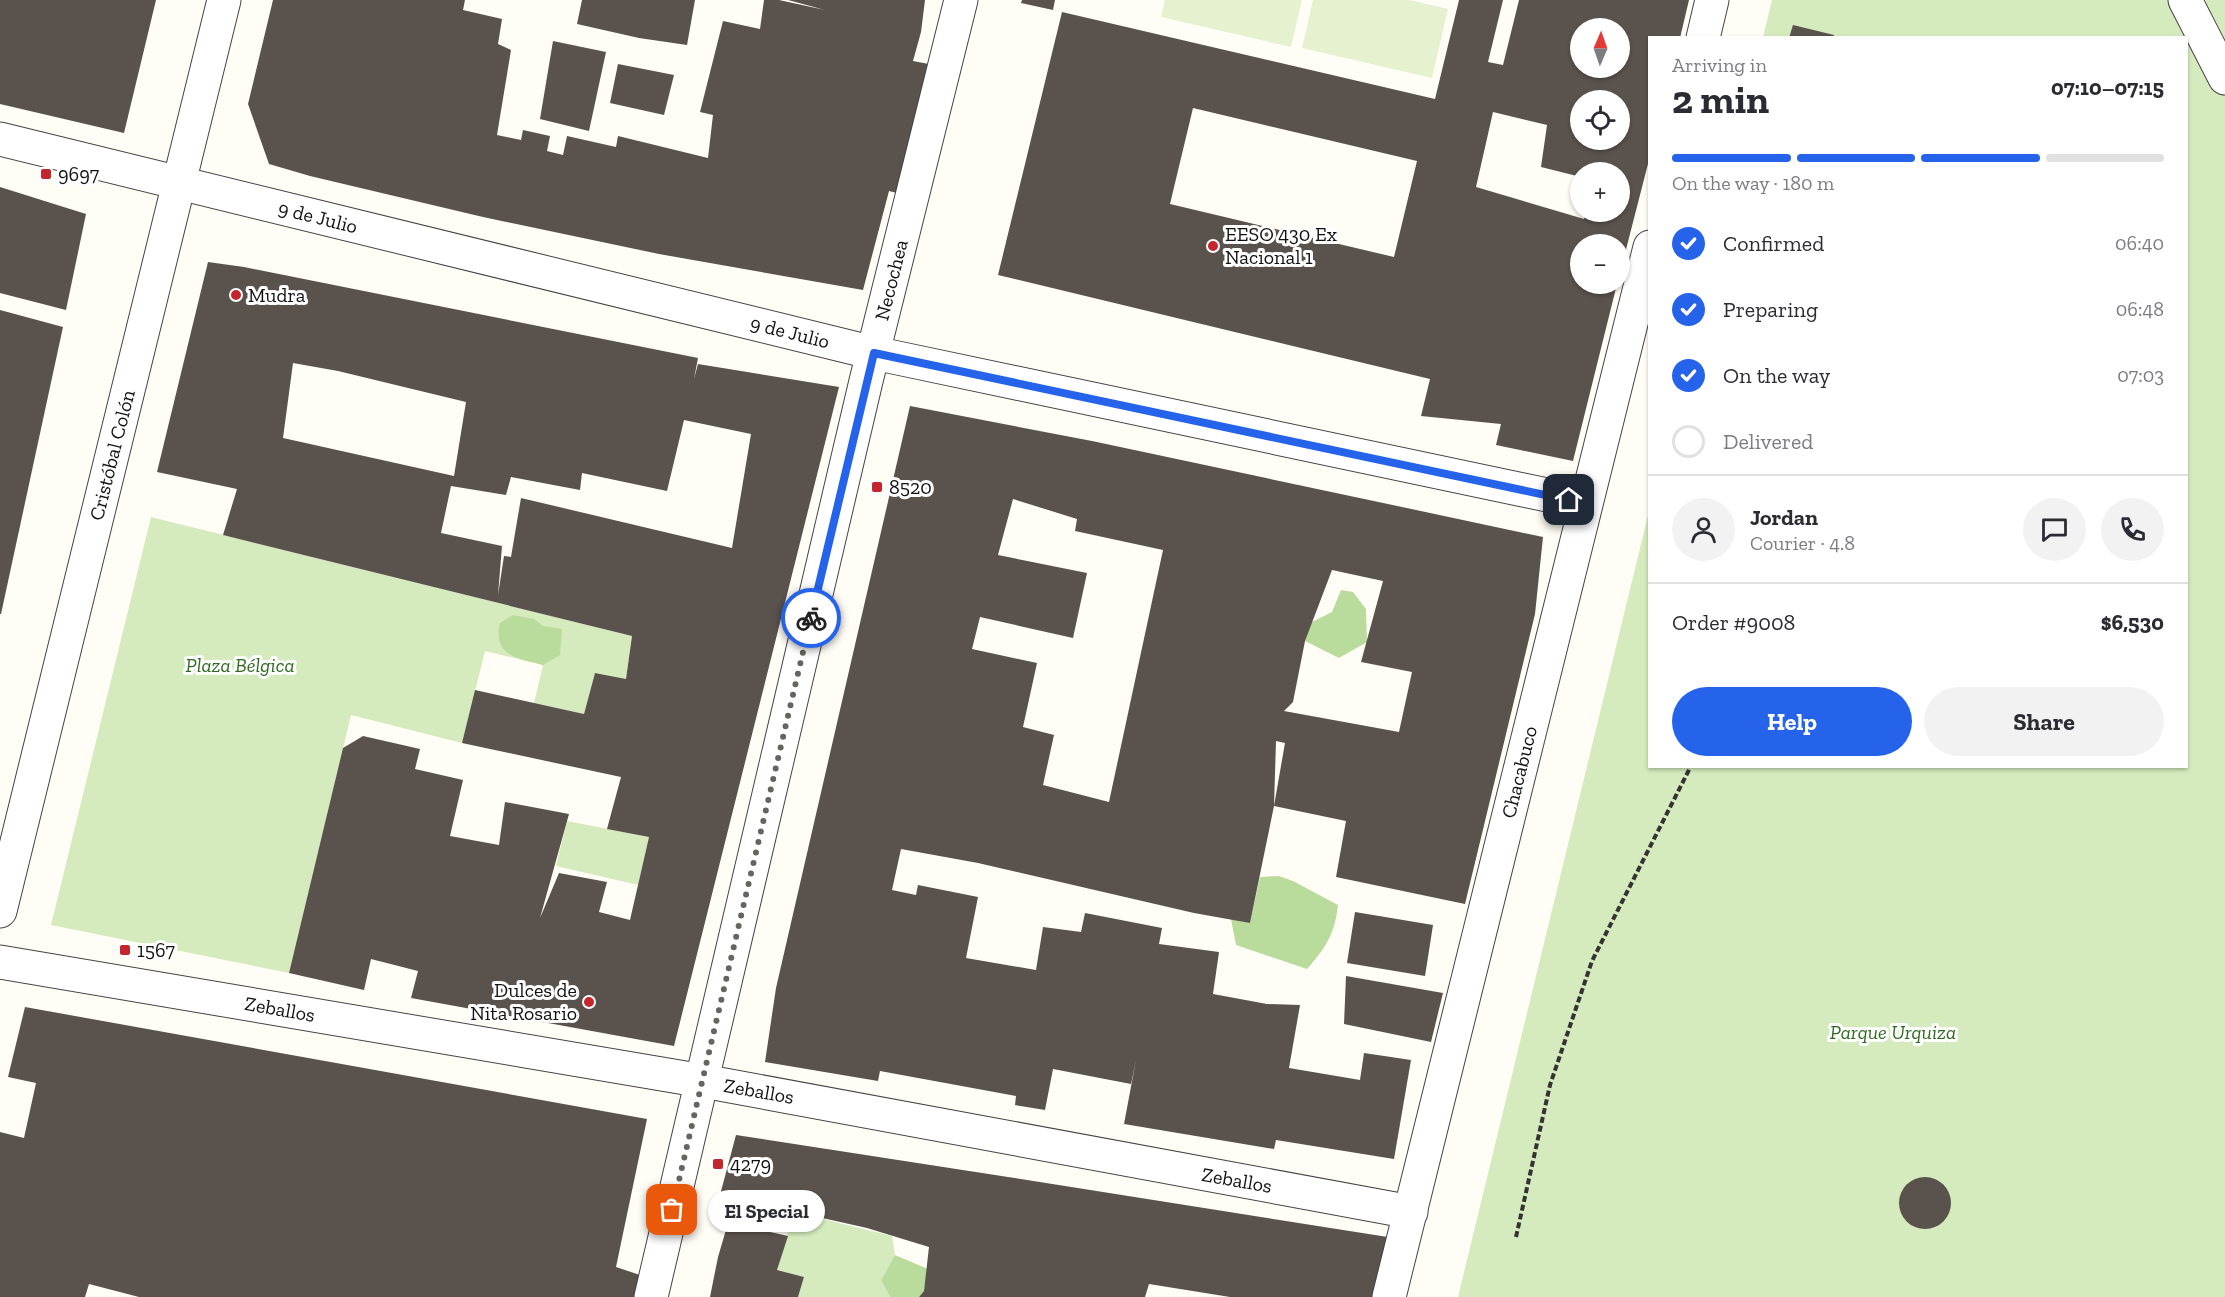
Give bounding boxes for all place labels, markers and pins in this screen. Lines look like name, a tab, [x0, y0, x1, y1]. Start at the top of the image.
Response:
place label: 9697	[58, 162, 100, 186]
marker: 9697	[39, 167, 53, 181]
place label: EESO 430 Ex Nacional 1	[1225, 222, 1337, 269]
marker: EESO 430 Ex Nacional 1	[1206, 239, 1220, 253]
place label: Mudra	[248, 283, 306, 307]
marker: Mudra	[229, 288, 243, 302]
pin	[1543, 474, 1594, 525]
place label: 8520	[889, 475, 932, 499]
marker: 8520	[870, 480, 884, 494]
place label: 1567	[137, 938, 176, 962]
marker: 1567	[118, 943, 132, 957]
place label: Dulces de Nita Rosario	[470, 978, 577, 1025]
marker: Dulces de Nita Rosario	[582, 995, 596, 1009]
place label: 4279	[730, 1152, 771, 1176]
marker: 4279	[711, 1157, 725, 1171]
pin	[646, 1184, 697, 1235]
callout: El Special	[708, 1189, 825, 1231]

